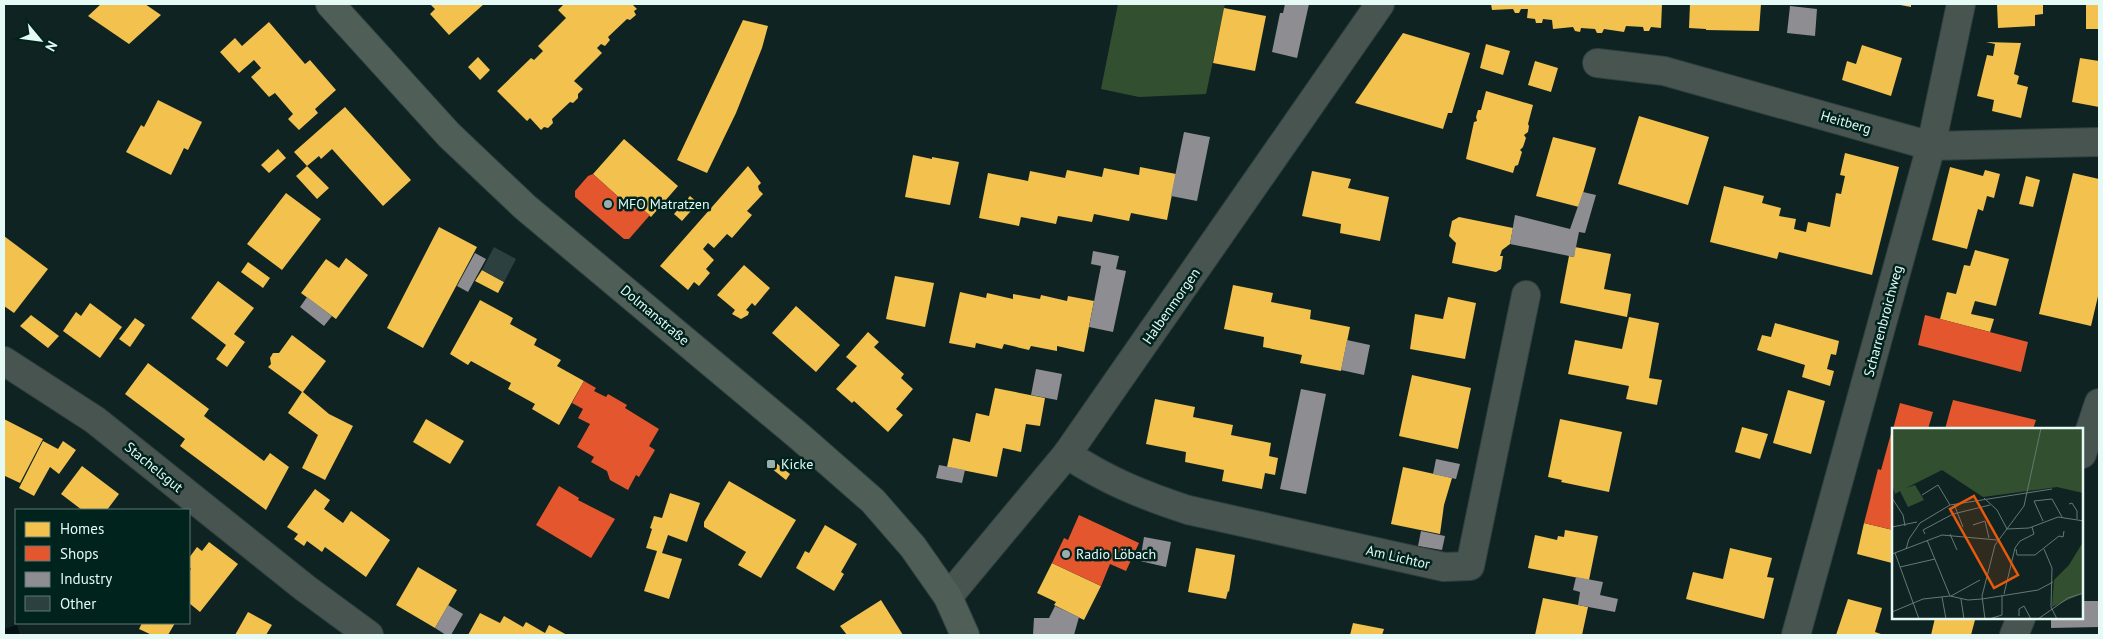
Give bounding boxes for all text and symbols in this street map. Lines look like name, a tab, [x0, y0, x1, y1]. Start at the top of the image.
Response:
north arrow	[15, 15, 65, 65]
text: N	[41, 38, 61, 55]
street label: Heitberg	[1819, 106, 1873, 138]
place label: MFO Matratzen	[618, 195, 710, 213]
marker: MFO Matratzen	[602, 198, 614, 210]
street label: Scharrenbroichweg	[1859, 263, 1907, 379]
street label: Halbenmorgen	[1138, 265, 1204, 347]
street label: Dolmanstraße	[617, 281, 693, 349]
inset map	[1892, 428, 2083, 619]
street label: Stachelsgut	[121, 438, 187, 496]
place label: Kicke	[781, 455, 813, 473]
marker: Kicke	[765, 458, 777, 470]
legend	[15, 509, 190, 624]
text: Homes	[60, 519, 104, 538]
street label: Am Lichtor	[1364, 541, 1432, 573]
text: Shops	[60, 544, 99, 563]
place label: Radio Löbach	[1076, 545, 1156, 563]
marker: Radio Löbach	[1060, 548, 1072, 560]
text: Industry	[60, 569, 112, 588]
text: Other	[60, 594, 96, 613]

